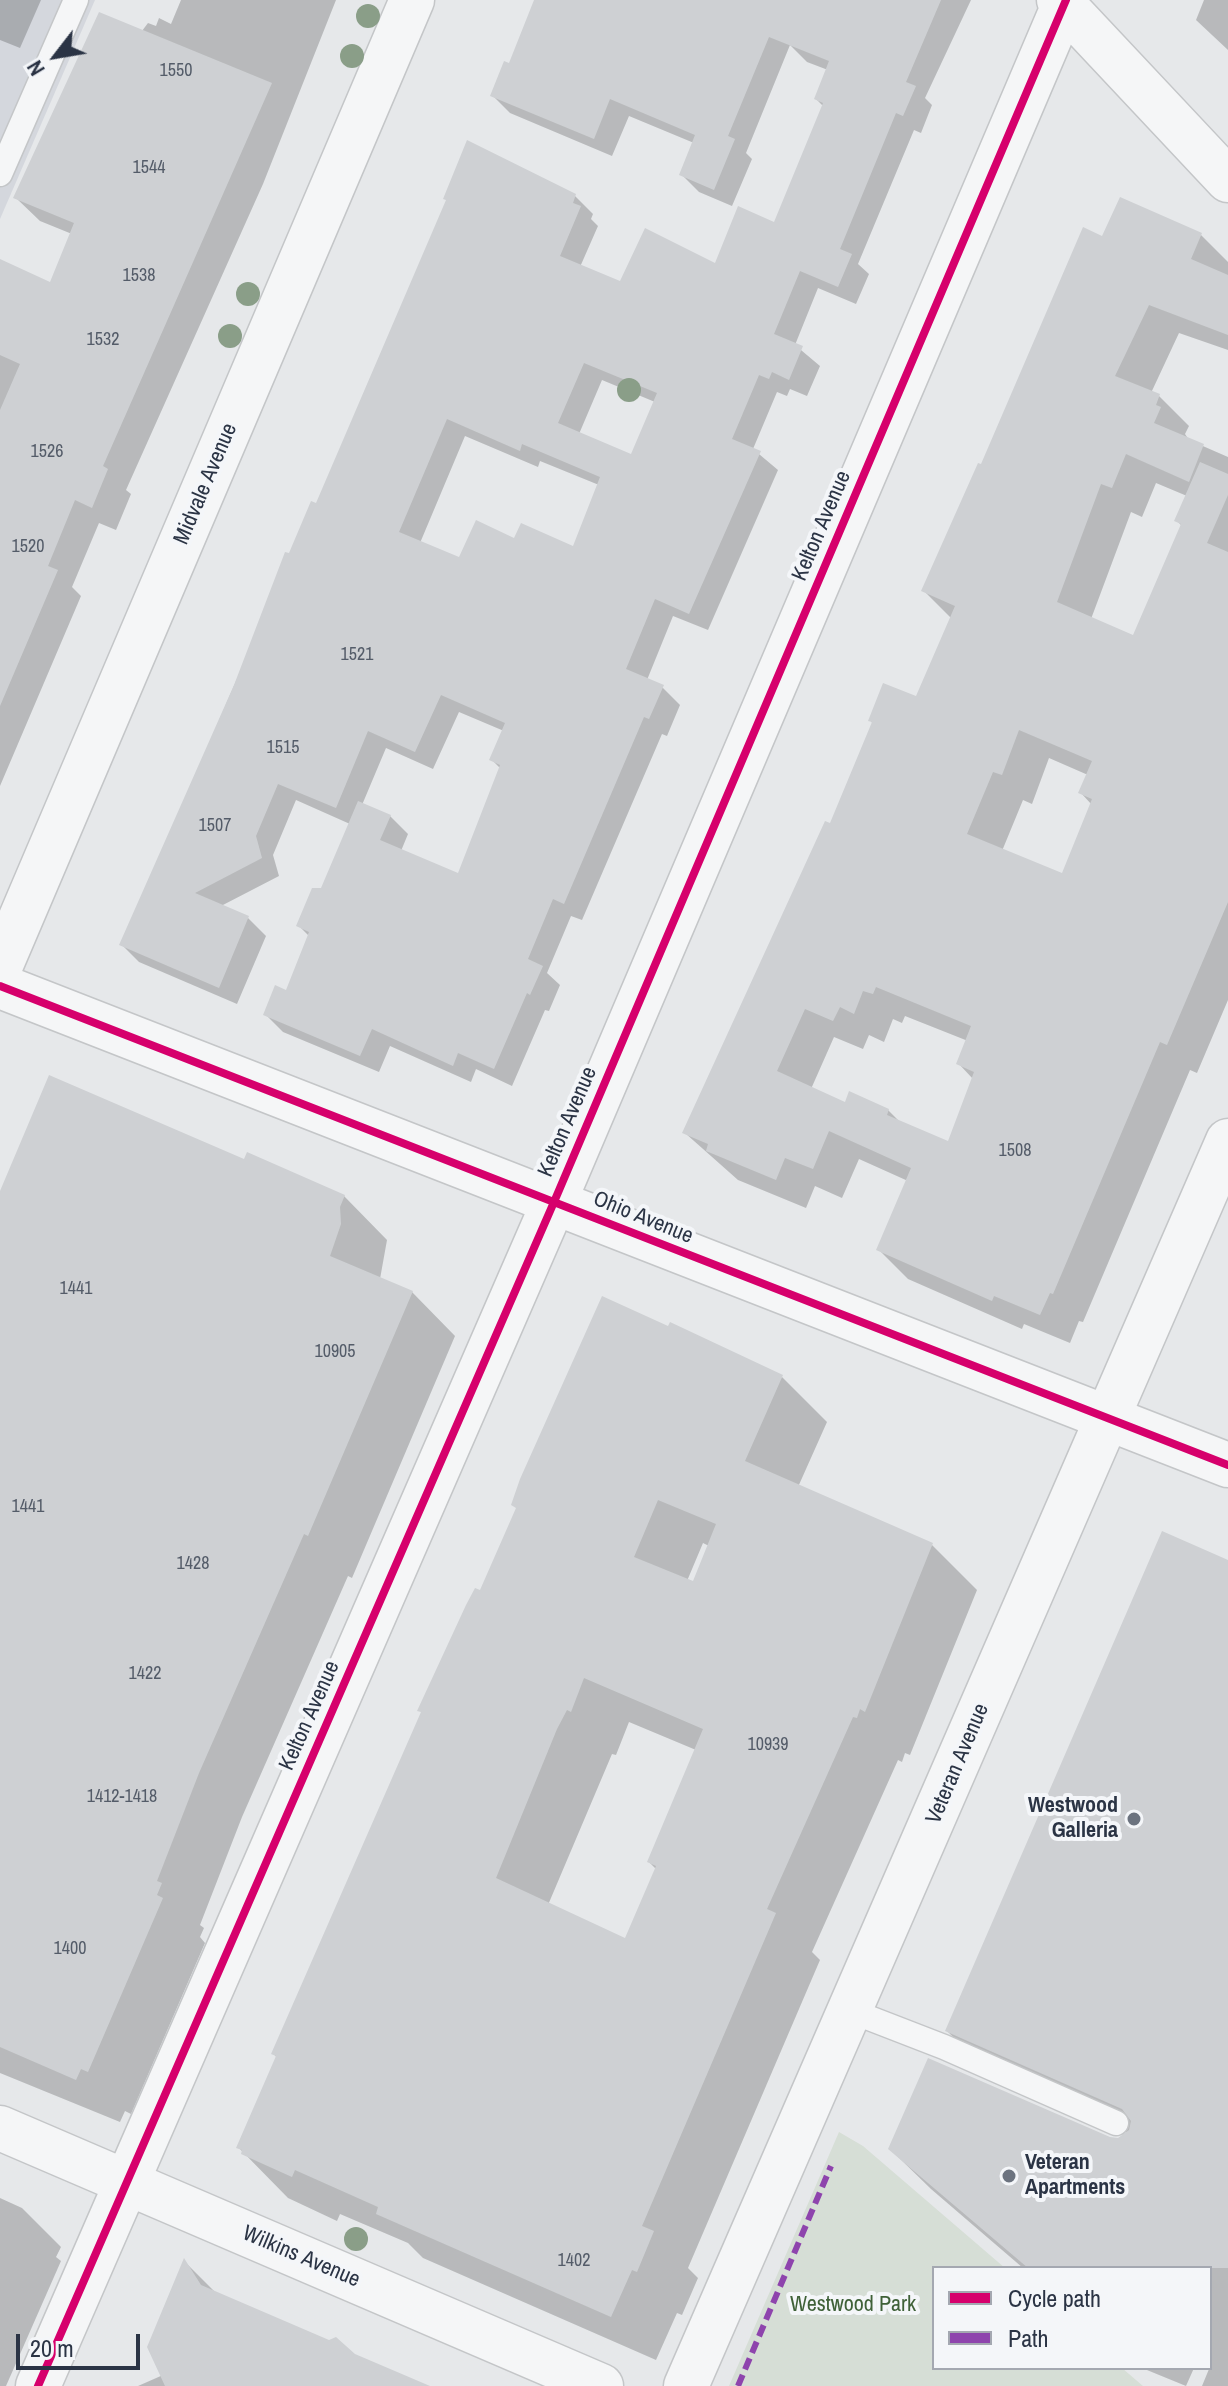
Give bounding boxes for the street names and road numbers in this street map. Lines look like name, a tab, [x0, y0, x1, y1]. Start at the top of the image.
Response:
street label: Midvale Avenue	[169, 419, 243, 549]
street label: Kelton Avenue	[787, 467, 857, 585]
street label: Kelton Avenue	[533, 1063, 603, 1181]
street label: Ohio Avenue	[589, 1186, 697, 1250]
street label: Kelton Avenue	[274, 1657, 346, 1775]
street label: Veteran Avenue	[921, 1700, 995, 1828]
street label: Wilkins Avenue	[238, 2220, 364, 2294]

